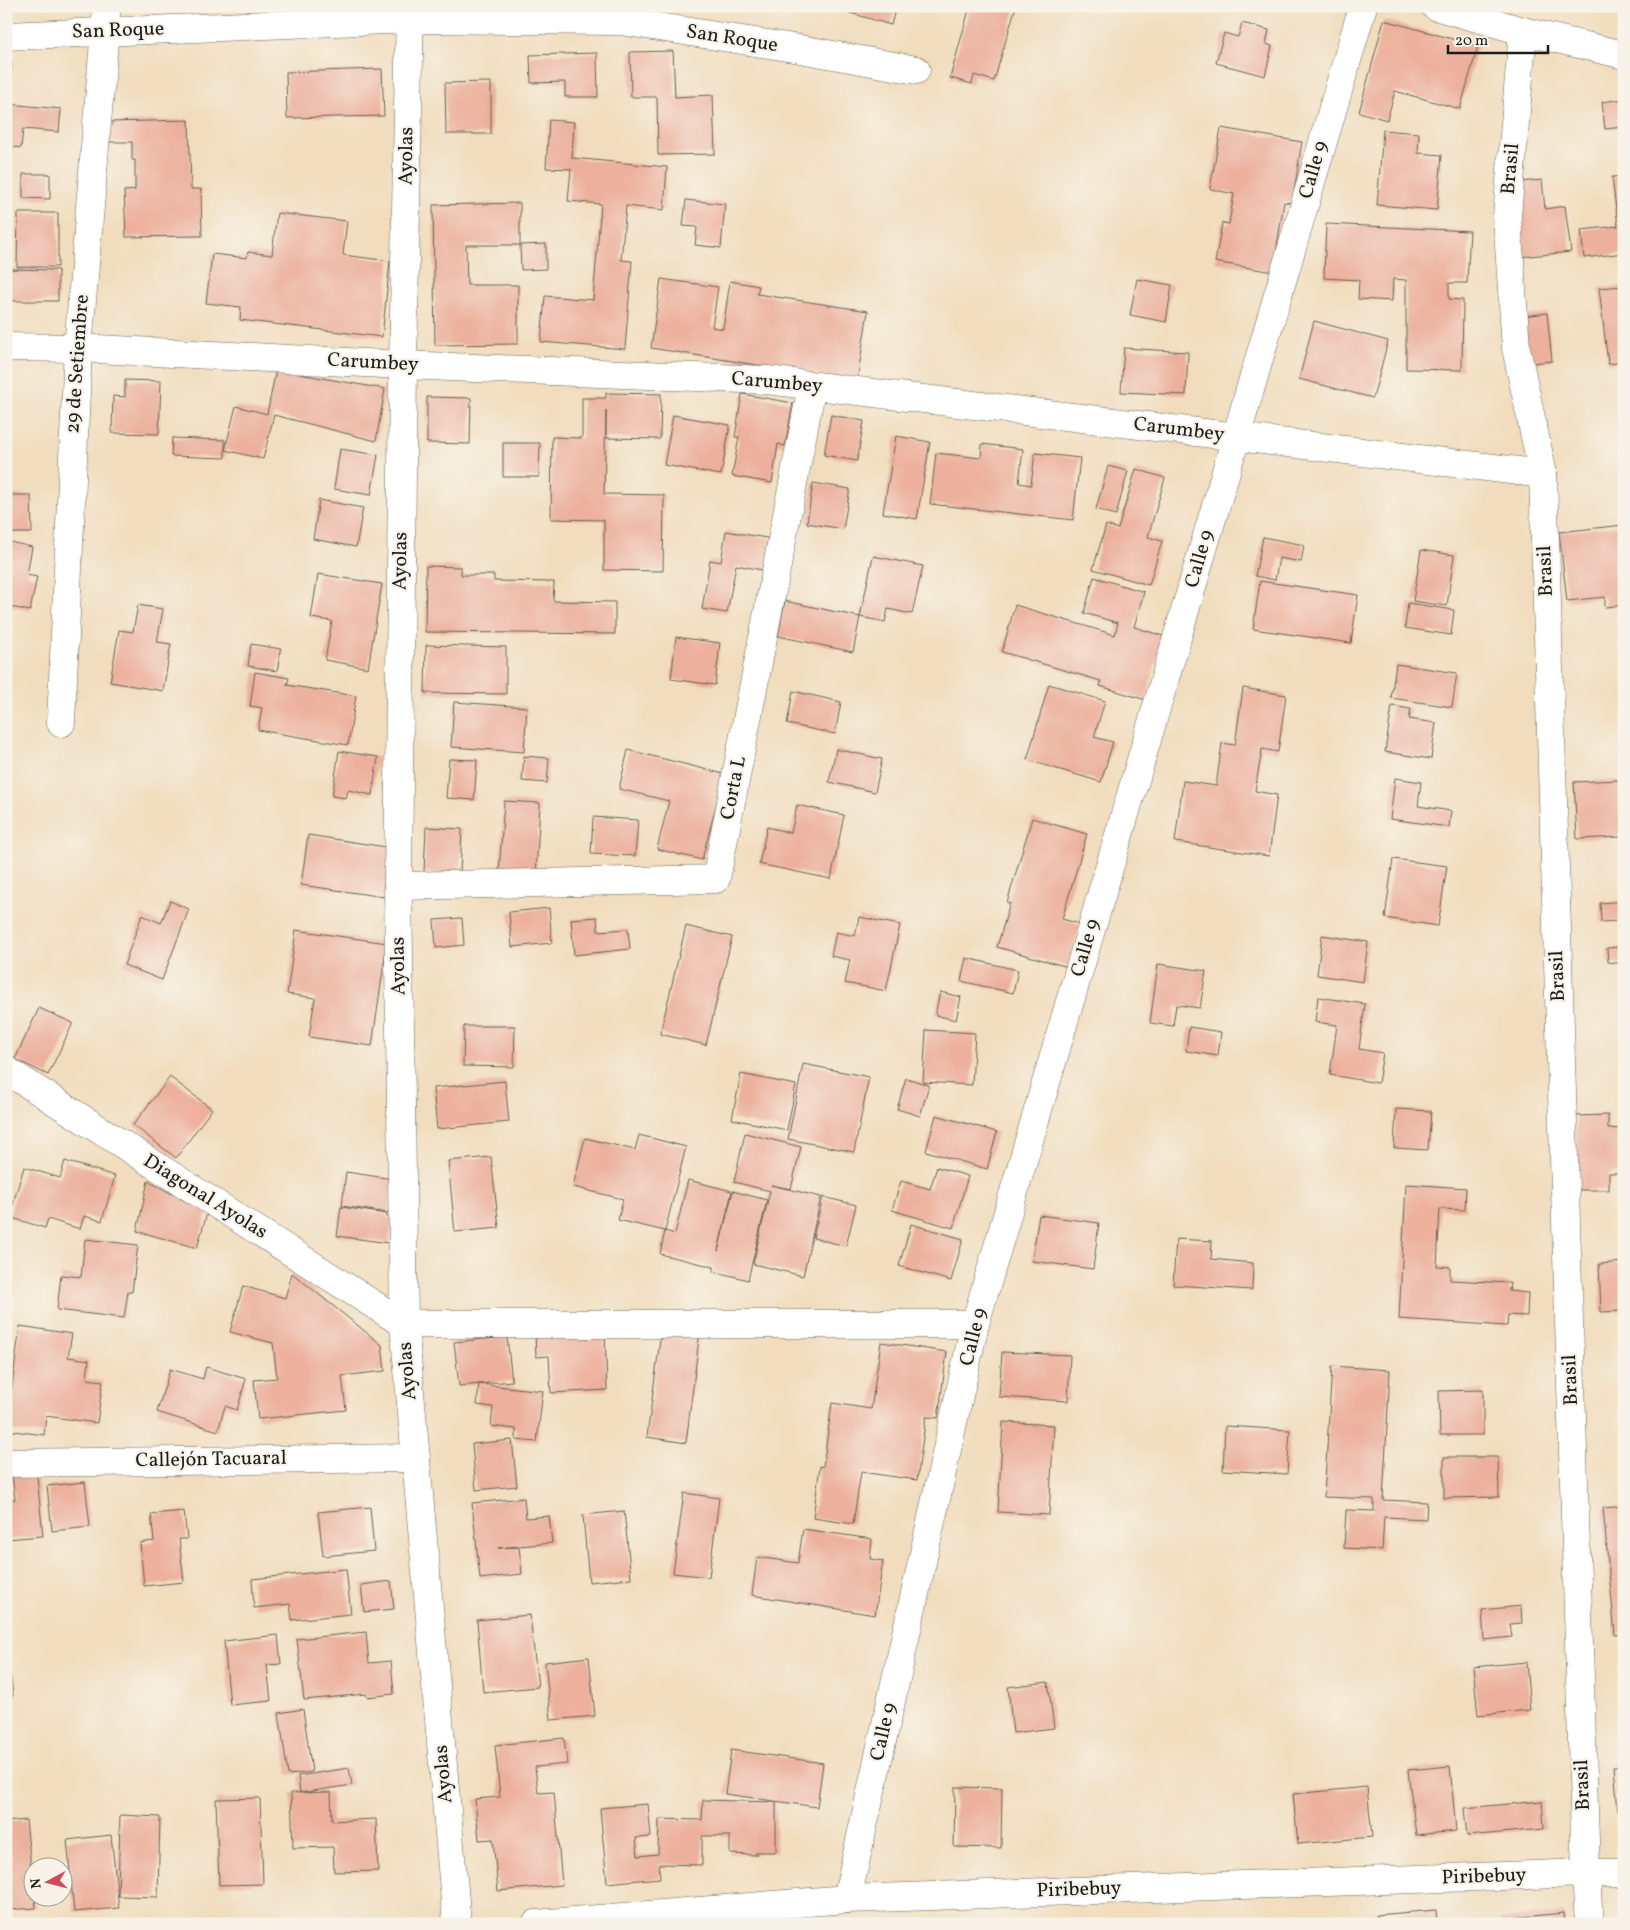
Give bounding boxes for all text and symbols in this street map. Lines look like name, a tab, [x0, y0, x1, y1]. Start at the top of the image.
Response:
street label: San Roque	[71, 15, 165, 47]
street label: San Roque	[684, 18, 780, 60]
scale bar	[1448, 22, 1548, 54]
text: 20 m	[1455, 31, 1488, 52]
street label: Ayolas	[392, 127, 422, 185]
street label: Calle 9	[1292, 138, 1336, 202]
street label: Brasil	[1495, 142, 1527, 196]
street label: 29 de Setiembre	[59, 294, 97, 434]
street label: Carumbey	[327, 347, 420, 379]
street label: Carumbey	[730, 365, 824, 401]
street label: Carumbey	[1132, 411, 1226, 449]
street label: Calle 9	[1178, 527, 1222, 591]
street label: Ayolas	[386, 532, 416, 590]
street label: Brasil	[1531, 545, 1561, 597]
street label: Corta L	[714, 754, 754, 822]
street label: Calle 9	[1064, 916, 1108, 980]
street label: Ayolas	[384, 937, 414, 995]
street label: Brasil	[1543, 950, 1573, 1002]
street label: Diagonal Ayolas	[137, 1148, 273, 1246]
street label: Calle 9	[953, 1305, 995, 1369]
street label: Ayolas	[392, 1341, 424, 1401]
street label: Brasil	[1556, 1354, 1586, 1406]
street label: Callejón Tacuaral	[135, 1445, 287, 1475]
street label: Calle 9	[864, 1700, 904, 1764]
street label: Ayolas	[428, 1744, 460, 1804]
street label: Brasil	[1568, 1759, 1598, 1811]
north arrow	[22, 1858, 72, 1908]
street label: Piribebuy	[1441, 1862, 1527, 1892]
street label: Piribebuy	[1036, 1875, 1122, 1905]
text: N	[27, 1877, 47, 1890]

